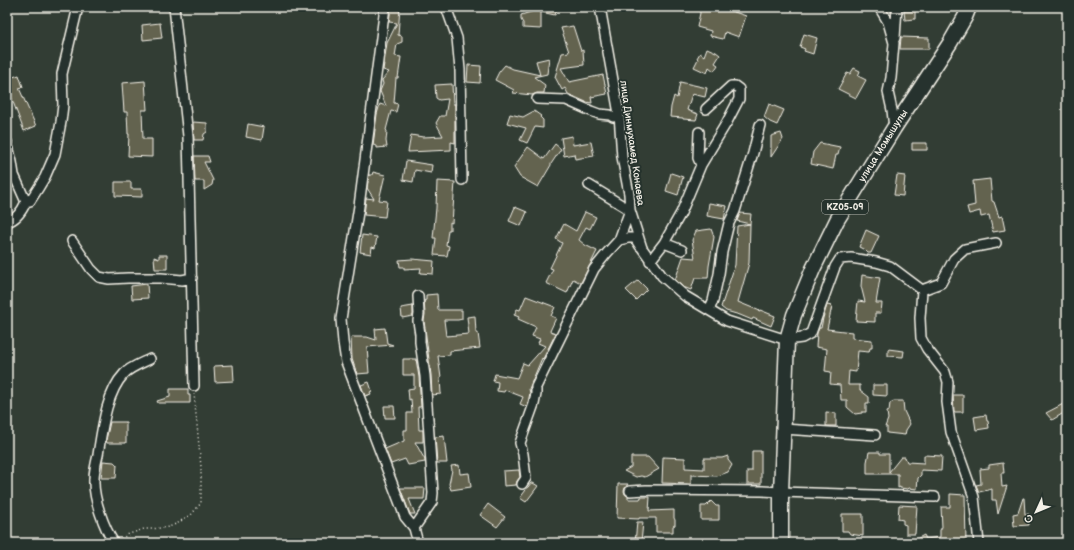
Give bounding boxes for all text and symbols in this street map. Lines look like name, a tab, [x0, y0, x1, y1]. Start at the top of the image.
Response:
street label: лица Динмухамед Конаева	[617, 80, 647, 207]
street label: улица Момышулы	[856, 107, 911, 184]
road number: KZ05-09	[822, 200, 868, 214]
north arrow	[1016, 492, 1056, 532]
text: С	[1022, 511, 1037, 526]

